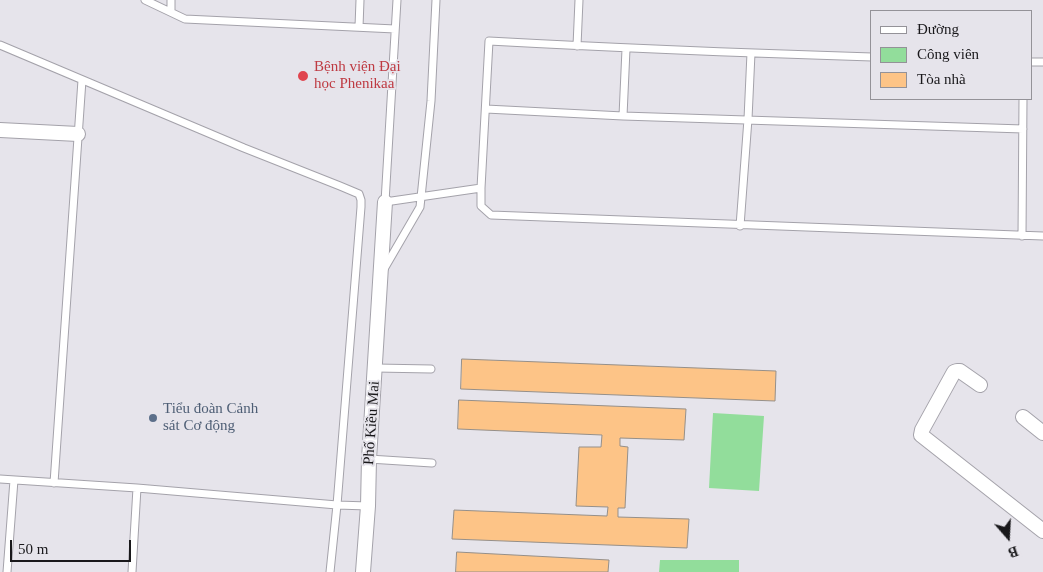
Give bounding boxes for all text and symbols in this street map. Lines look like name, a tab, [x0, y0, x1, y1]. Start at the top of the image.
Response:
legend	[870, 10, 1033, 100]
text: Đường	[917, 21, 959, 37]
text: Công viên	[917, 46, 979, 62]
place label: Bệnh viện Đại học Phenikaa	[314, 58, 401, 93]
marker: Bệnh viện Đại học Phenikaa	[296, 69, 310, 83]
text: Tòa nhà	[917, 71, 966, 87]
street label: Phố Kiều Mai	[360, 380, 384, 466]
place label: Tiểu đoàn Cảnh sát Cơ động	[163, 400, 258, 435]
marker: Tiểu đoàn Cảnh sát Cơ động	[147, 412, 159, 424]
north arrow	[983, 512, 1033, 562]
scale bar	[12, 530, 134, 562]
text: 50 m	[18, 541, 48, 557]
text: B	[1006, 543, 1020, 560]

